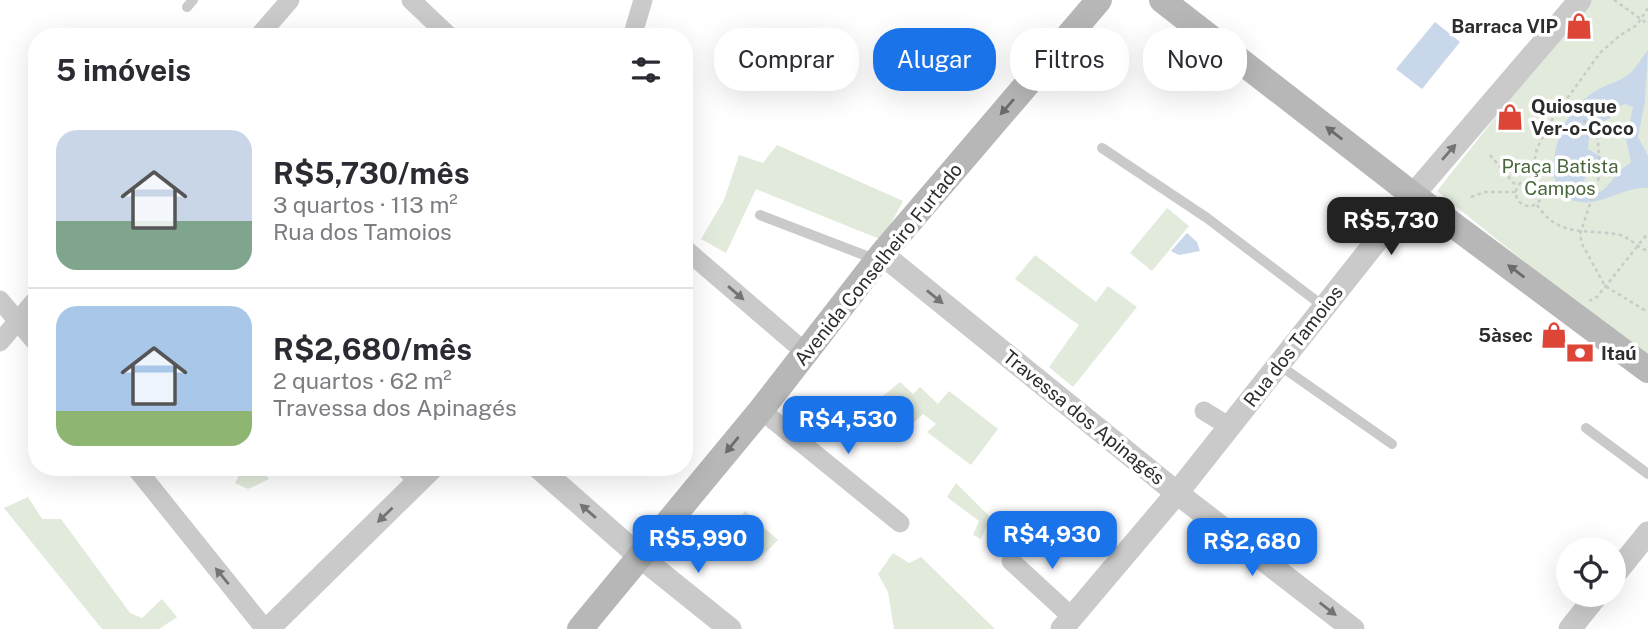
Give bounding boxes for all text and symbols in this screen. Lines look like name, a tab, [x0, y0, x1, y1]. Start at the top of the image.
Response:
shop icon: Barraca VIP	[1564, 11, 1594, 41]
place label: Barraca VIP	[1451, 15, 1558, 37]
chip: Comprar	[714, 28, 859, 91]
chip: Alugar	[873, 28, 996, 91]
chip: Filtros	[1010, 28, 1129, 91]
chip: Novo	[1143, 28, 1247, 91]
icon: filters	[627, 51, 665, 89]
text: 5 imóveis	[56, 52, 191, 88]
place label: Quiosque Ver-o-Coco	[1531, 95, 1634, 139]
one-way arrow	[1000, 99, 1015, 116]
shop icon: Quiosque Ver-o-Coco	[1495, 102, 1525, 132]
one-way arrow	[1326, 126, 1344, 141]
one-way arrow	[1441, 144, 1456, 161]
text: R$5,730/mês	[273, 155, 469, 191]
park label: Praça Batista Campos	[1501, 155, 1619, 199]
icon: home	[112, 158, 196, 242]
street label: Avenida Conselheiro Furtado	[790, 158, 966, 370]
text: 3 quartos · 113 m²	[273, 191, 458, 218]
pin: R$5,730	[1326, 198, 1456, 257]
text: R$5,730	[1343, 206, 1439, 233]
text: Rua dos Tamoios	[273, 218, 452, 245]
one-way arrow	[1507, 263, 1525, 278]
street label: Rua dos Tamoios	[1239, 281, 1347, 411]
one-way arrow	[727, 285, 745, 301]
one-way arrow	[927, 289, 944, 304]
shop icon: 5àsec	[1539, 320, 1569, 350]
place label: 5àsec	[1478, 324, 1533, 346]
text: R$2,680/mês	[273, 331, 472, 367]
icon: home	[112, 334, 196, 418]
bank icon: Itaú	[1565, 338, 1595, 368]
place label: Itaú	[1601, 342, 1637, 364]
street label: Travessa dos Apinagés	[999, 345, 1169, 489]
text: 2 quartos · 62 m²	[273, 367, 452, 394]
text: Travessa dos Apinagés	[273, 394, 517, 421]
pin: R$4,530	[783, 396, 913, 456]
text: R$4,530	[799, 405, 897, 432]
one-way arrow	[725, 436, 740, 453]
one-way arrow	[579, 503, 597, 519]
one-way arrow	[377, 507, 394, 523]
pin: R$4,930	[987, 512, 1117, 571]
pin: R$5,990	[633, 516, 763, 575]
pin: R$2,680	[1187, 518, 1317, 578]
text: R$4,930	[1003, 520, 1101, 547]
text: R$5,990	[649, 524, 747, 551]
text: R$2,680	[1203, 527, 1301, 554]
map controls	[1556, 537, 1626, 607]
button: locate	[1556, 537, 1626, 607]
one-way arrow	[215, 567, 230, 585]
one-way arrow	[1319, 602, 1337, 616]

